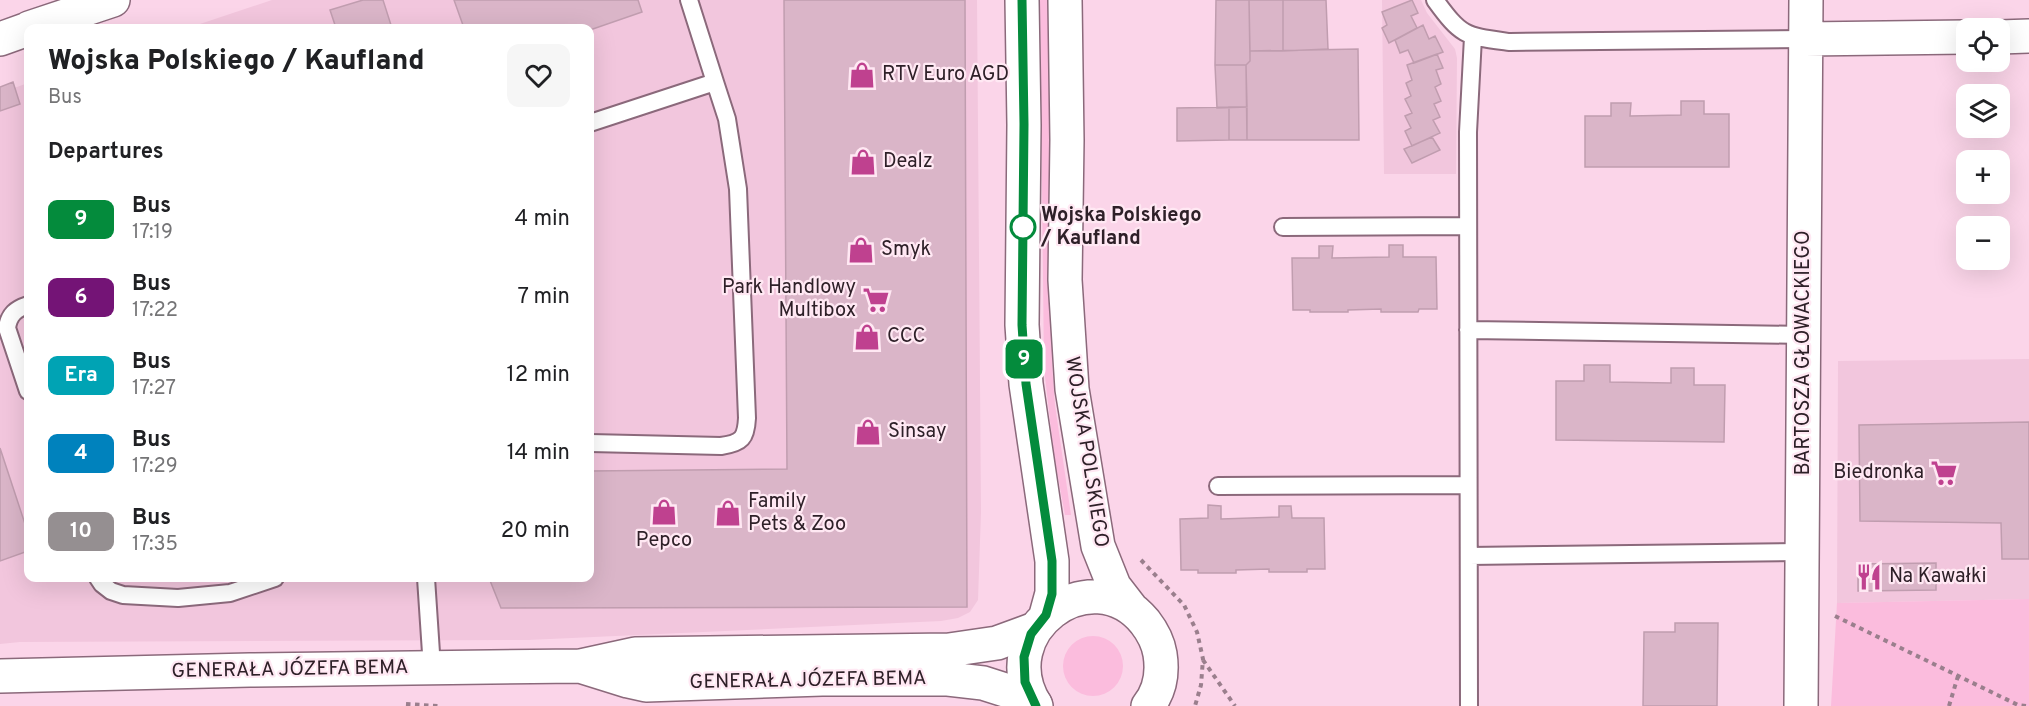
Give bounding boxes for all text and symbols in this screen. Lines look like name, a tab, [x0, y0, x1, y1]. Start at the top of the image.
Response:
map controls	[1956, 18, 2010, 270]
button: locate	[1956, 18, 2010, 72]
text: Wojska Polskiego / Kaufland	[48, 44, 425, 80]
button: heart	[507, 44, 570, 107]
shop icon: RTV Euro AGD	[847, 60, 877, 90]
place label: RTV Euro AGD	[882, 62, 1009, 88]
button: layers	[1956, 84, 2010, 138]
text: Bus	[48, 85, 82, 111]
text: Departures	[48, 139, 164, 166]
shop icon: Dealz	[848, 147, 878, 177]
place label: Dealz	[883, 149, 933, 175]
button: +	[1956, 150, 2010, 204]
text: Bus	[132, 193, 171, 220]
place label: Wojska Polskiego / Kaufland	[1040, 203, 1202, 252]
text: 9	[75, 206, 87, 233]
text: 4 min	[515, 206, 570, 233]
marker: Wojska Polskiego / Kaufland	[1010, 214, 1036, 240]
button: −	[1956, 216, 2010, 270]
text: 17:19	[132, 220, 173, 246]
street label: BARTOSZA GŁOWACKIEGO	[1791, 231, 1817, 476]
shop icon: Smyk	[846, 235, 876, 265]
place label: Smyk	[881, 237, 931, 263]
text: Bus	[132, 271, 171, 298]
place label: Park Handlowy Multibox	[722, 275, 856, 324]
text: 6	[75, 284, 87, 311]
text: 7 min	[518, 284, 570, 311]
supermarket icon: Park Handlowy Multibox	[861, 285, 891, 315]
text: 17:22	[132, 298, 178, 324]
shop icon: CCC	[852, 322, 882, 352]
place label: CCC	[887, 324, 925, 350]
line badge: 9	[1004, 340, 1044, 378]
text: 9	[1018, 346, 1030, 373]
text: Bus	[132, 349, 171, 376]
street label: WOJSKA POLSKIEGO	[1058, 355, 1114, 549]
text: Era	[64, 362, 98, 389]
text: 12 min	[507, 362, 570, 389]
text: 17:27	[132, 376, 176, 402]
shop icon: Sinsay	[853, 417, 883, 447]
place label: Sinsay	[888, 419, 947, 445]
text: Bus	[132, 427, 171, 454]
text: 4	[74, 440, 88, 467]
text: 14 min	[507, 440, 570, 467]
text: 17:29	[132, 454, 178, 480]
supermarket icon: Biedronka	[1929, 458, 1959, 488]
place label: Biedronka	[1833, 460, 1924, 486]
place label: Family Pets & Zoo	[748, 489, 846, 538]
shop icon: Pepco	[649, 497, 679, 527]
shop icon: Family Pets & Zoo	[713, 498, 743, 528]
text: Bus	[132, 505, 171, 532]
text: 10	[70, 518, 92, 545]
text: 20 min	[501, 518, 570, 545]
place label: Pepco	[636, 528, 692, 554]
text: 17:35	[132, 532, 178, 558]
restaurant icon: Na Kawałki	[1854, 562, 1884, 592]
place label: Na Kawałki	[1889, 564, 1987, 590]
street label: GENERAŁA JÓZEFA BEMA	[171, 653, 409, 685]
street label: GENERAŁA JÓZEFA BEMA	[689, 664, 927, 696]

